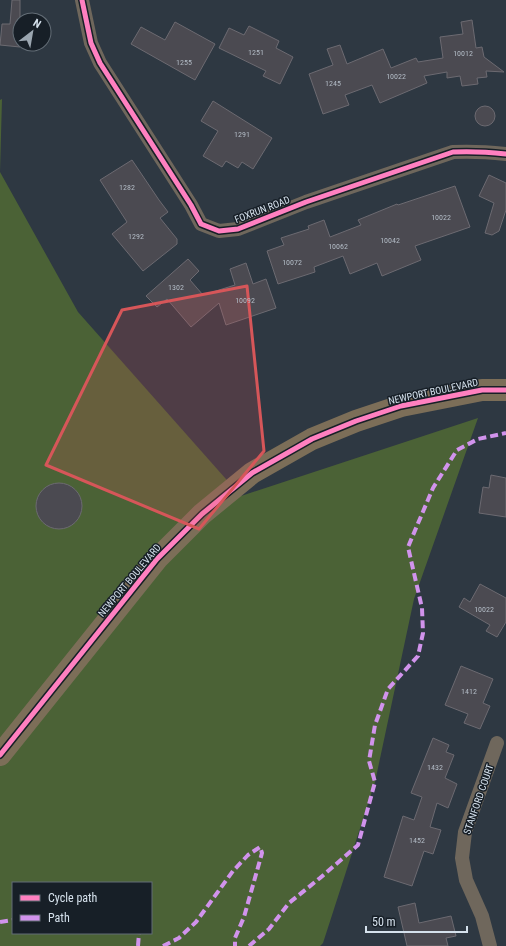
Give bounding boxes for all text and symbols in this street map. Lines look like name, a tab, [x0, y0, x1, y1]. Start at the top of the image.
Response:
north arrow	[12, 12, 52, 52]
text: N	[31, 17, 43, 31]
house number: 1251	[248, 48, 264, 57]
house number: 10012	[453, 49, 473, 58]
house number: 1255	[176, 58, 192, 67]
house number: 10022	[386, 72, 406, 81]
house number: 1245	[325, 79, 341, 88]
house number: 1291	[234, 130, 250, 139]
house number: 1282	[119, 183, 135, 192]
street label: FOXRUN ROAD	[233, 194, 292, 225]
house number: 10022	[431, 213, 451, 222]
house number: 1292	[128, 232, 144, 241]
house number: 10042	[380, 236, 400, 245]
house number: 10062	[328, 242, 348, 251]
house number: 10072	[282, 258, 302, 267]
house number: 1302	[168, 283, 184, 292]
house number: 10092	[235, 296, 255, 305]
street label: NEWPORT BOULEVARD	[387, 377, 479, 406]
street label: NEWPORT BOULEVARD	[96, 542, 163, 619]
house number: 10022	[474, 605, 494, 614]
house number: 1412	[461, 687, 477, 696]
house number: 1432	[427, 763, 443, 772]
street label: STANFORD COURT	[461, 763, 496, 836]
house number: 1452	[409, 836, 425, 845]
legend	[12, 882, 152, 934]
text: Cycle path	[48, 891, 98, 905]
scale bar	[366, 908, 467, 934]
text: Path	[48, 911, 70, 925]
text: 50 m	[372, 915, 396, 929]

